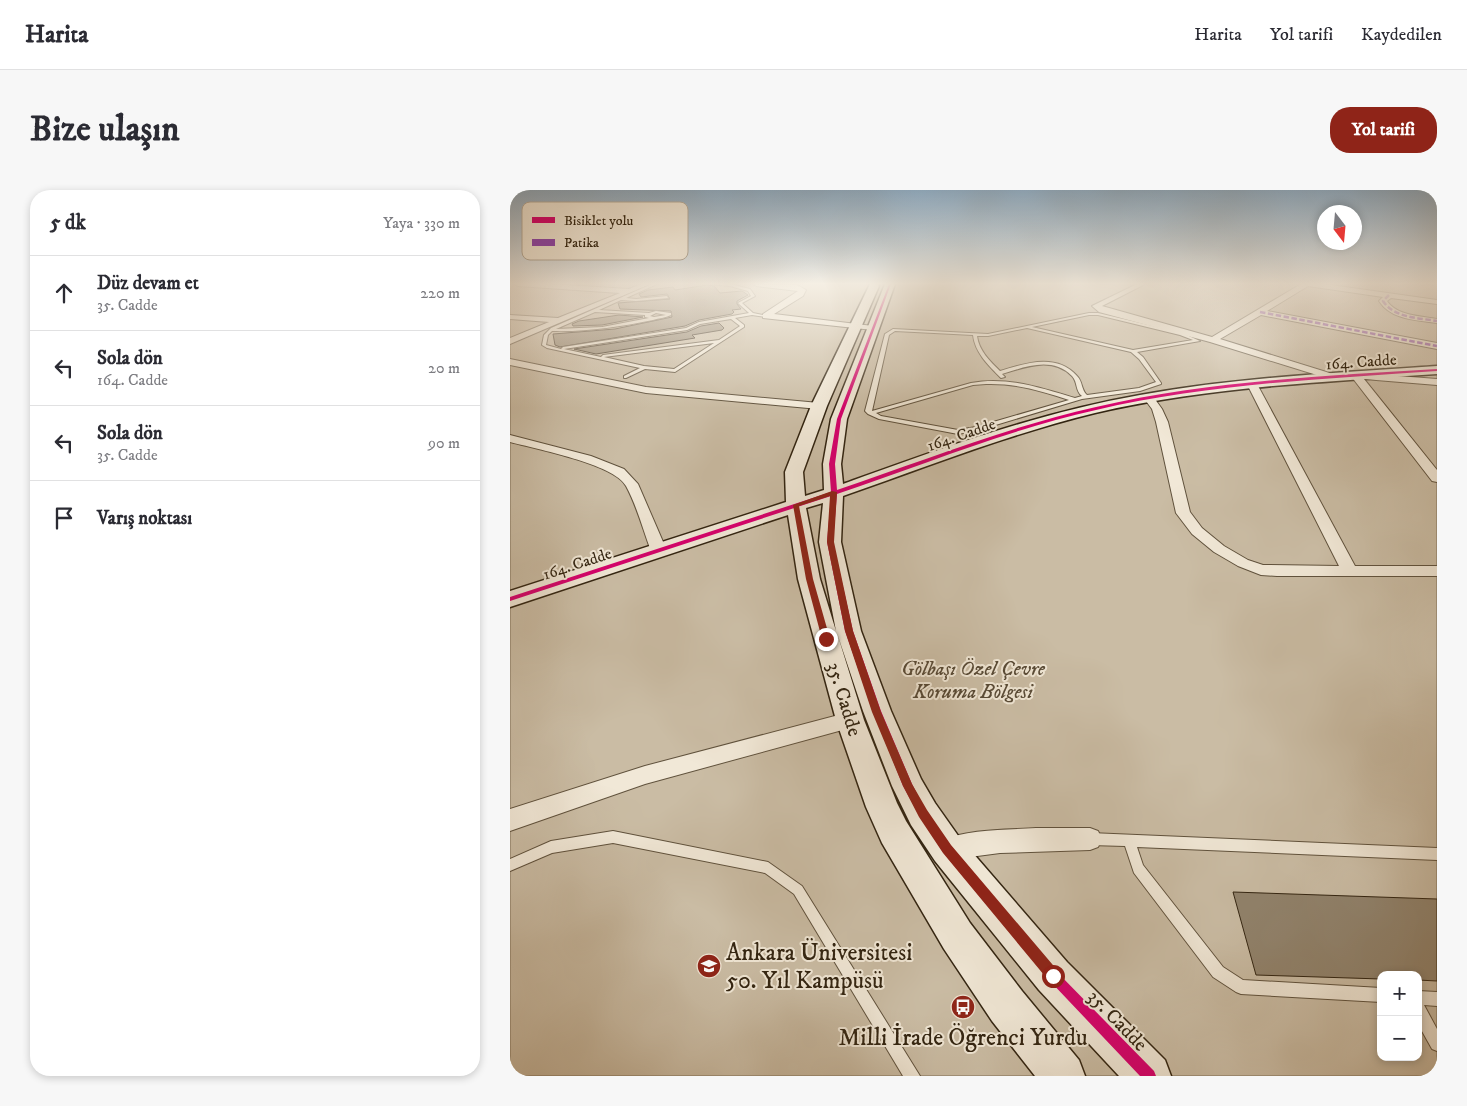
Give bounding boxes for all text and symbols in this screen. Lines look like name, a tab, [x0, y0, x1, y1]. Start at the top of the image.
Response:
text: Harita	[25, 20, 88, 50]
text: Harita	[1194, 24, 1242, 46]
text: Yol tarifi	[1270, 24, 1333, 46]
text: Kaydedilen	[1361, 24, 1442, 46]
button: Yol tarifi	[1330, 107, 1437, 153]
text: Bize ulaşın	[30, 108, 180, 152]
legend	[522, 202, 688, 260]
north arrow	[1317, 205, 1362, 250]
text: 5 dk	[50, 210, 86, 236]
text: Bisiklet yolu	[564, 212, 634, 230]
text: Yaya · 330 m	[383, 213, 460, 233]
text: Patika	[564, 234, 599, 252]
text: Düz devam et	[97, 272, 199, 295]
icon: ahead	[50, 279, 78, 307]
text: 220 m	[420, 283, 460, 303]
text: 35. Cadde	[97, 295, 158, 315]
text: Sola dön	[97, 347, 163, 370]
street label: 164. Cadde	[1325, 350, 1398, 374]
icon: left	[50, 354, 78, 382]
text: 20 m	[428, 358, 460, 378]
text: 164. Cadde	[97, 370, 168, 390]
street label: 164. Cadde	[925, 414, 998, 456]
text: Sola dön	[97, 422, 163, 445]
icon: left	[50, 429, 78, 457]
text: 90 m	[428, 433, 460, 453]
text: 35. Cadde	[97, 445, 158, 465]
icon: arrive	[50, 504, 78, 532]
text: Varış noktası	[97, 507, 192, 530]
street label: 164. Cadde	[540, 543, 615, 584]
route end	[815, 628, 838, 651]
park label: Gölbaşı Özel Çevre Koruma Bölgesi	[901, 657, 1046, 705]
street label: 35. Cadde	[821, 660, 867, 739]
place label: Ankara Üniversitesi 50. Yıl Kampüsü	[726, 938, 912, 996]
school or university icon: Ankara Üniversitesi 50. Yıl Kampüsü	[696, 953, 722, 979]
route start	[1042, 965, 1065, 988]
map controls	[1377, 971, 1422, 1061]
button: +	[1377, 971, 1422, 1016]
street label: 35. Cadde	[1082, 985, 1152, 1057]
bus stop icon: Milli İrade Öğrenci Yurdu	[950, 994, 976, 1020]
button: −	[1377, 1016, 1422, 1061]
place label: Milli İrade Öğrenci Yurdu	[838, 1022, 1088, 1053]

